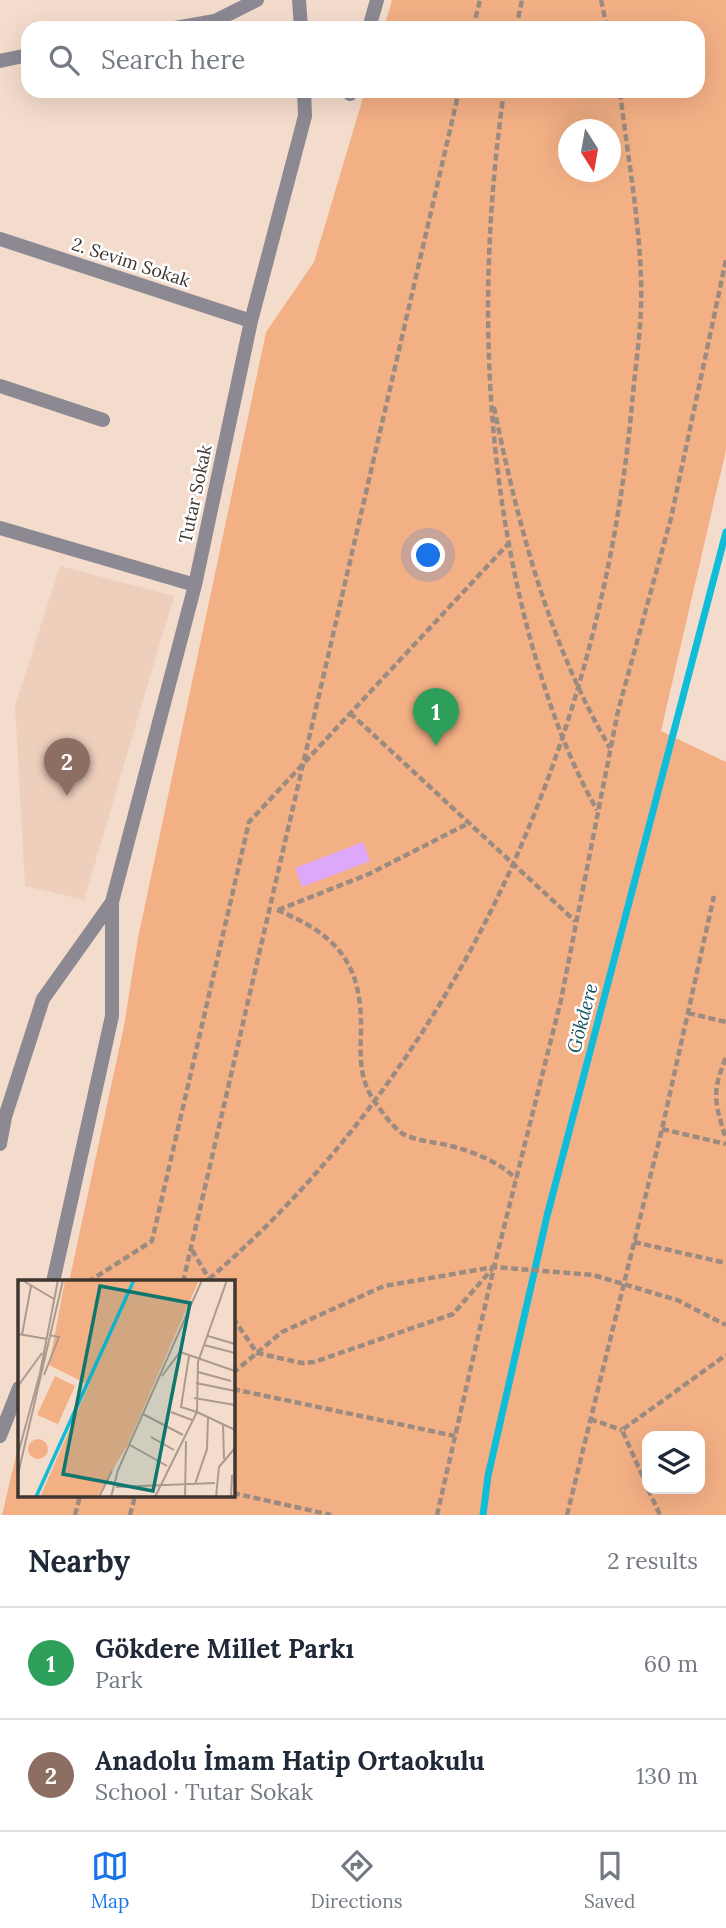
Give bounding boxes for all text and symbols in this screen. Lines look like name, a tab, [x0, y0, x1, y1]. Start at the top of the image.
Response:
search box	[21, 21, 705, 98]
icon: search	[45, 41, 83, 79]
text: Search here	[101, 43, 245, 76]
north arrow	[558, 119, 621, 182]
street label: 2. Sevim Sokak	[69, 232, 193, 292]
street label: Tutar Sokak	[173, 442, 217, 545]
your location	[411, 538, 445, 572]
pin: 1	[413, 688, 459, 746]
pin: 2	[44, 738, 90, 796]
water label: Gökdere	[561, 981, 603, 1055]
inset map	[18, 1280, 234, 1498]
map controls	[642, 1431, 705, 1494]
button: layers	[642, 1431, 705, 1494]
text: Nearby	[28, 1542, 130, 1580]
text: 2 results	[607, 1546, 698, 1575]
text: Gökdere Millet Parkı	[95, 1632, 354, 1665]
text: 1	[46, 1649, 56, 1678]
text: 60 m	[644, 1649, 698, 1678]
text: Park	[95, 1665, 143, 1694]
text: Anadolu İmam Hatip Ortaokulu	[95, 1744, 485, 1777]
text: 2	[45, 1761, 57, 1790]
text: 130 m	[636, 1761, 698, 1790]
text: School · Tutar Sokak	[95, 1777, 313, 1806]
tab: Map	[91, 1847, 129, 1913]
tab: Directions	[311, 1847, 403, 1913]
tab: Saved	[584, 1847, 635, 1913]

